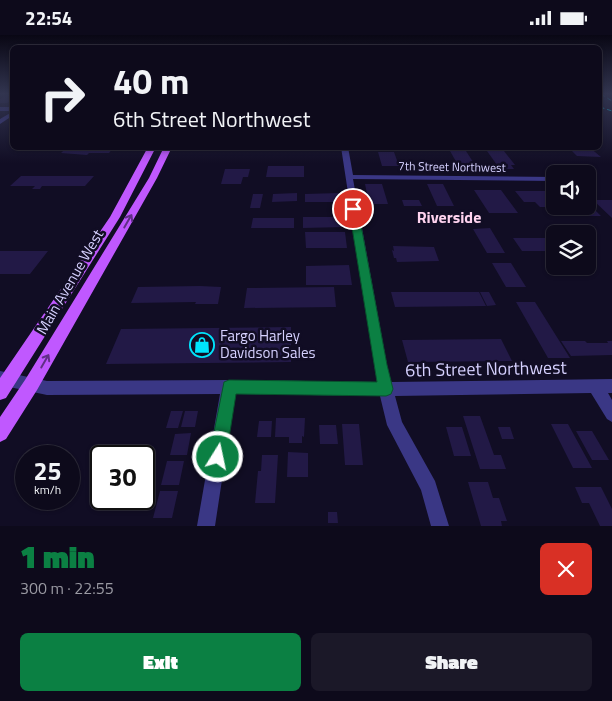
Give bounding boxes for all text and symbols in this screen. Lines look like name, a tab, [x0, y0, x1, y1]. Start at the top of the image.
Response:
text: 22:54	[25, 3, 72, 32]
text: 40 m	[113, 54, 189, 108]
icon: right	[30, 65, 95, 130]
text: 6th Street Northwest	[113, 102, 310, 136]
street label: 7th Street Northwest	[398, 156, 507, 177]
map controls	[546, 165, 596, 275]
button: sound	[546, 165, 596, 215]
pin	[332, 188, 374, 230]
icon: arrive	[339, 195, 367, 223]
district label: Riverside	[417, 205, 481, 229]
one-way arrow	[123, 214, 133, 228]
street label: Main Avenue West	[30, 224, 109, 339]
button: layers	[546, 225, 596, 275]
place label: Fargo Harley Davidson Sales	[220, 324, 315, 364]
shop icon: Fargo Harley Davidson Sales	[189, 332, 215, 358]
one-way arrow	[41, 354, 51, 369]
street label: 6th Street Northwest	[405, 354, 568, 383]
position arrow	[191, 430, 243, 482]
speed limit sign: 30	[90, 445, 155, 510]
text: 25	[33, 452, 62, 490]
text: km/h	[34, 480, 61, 499]
text: 1 min	[20, 534, 95, 580]
button: close	[540, 543, 592, 595]
text: 300 m · 22:55	[20, 576, 114, 600]
button: Exit	[20, 633, 301, 691]
button: Share	[311, 633, 592, 691]

